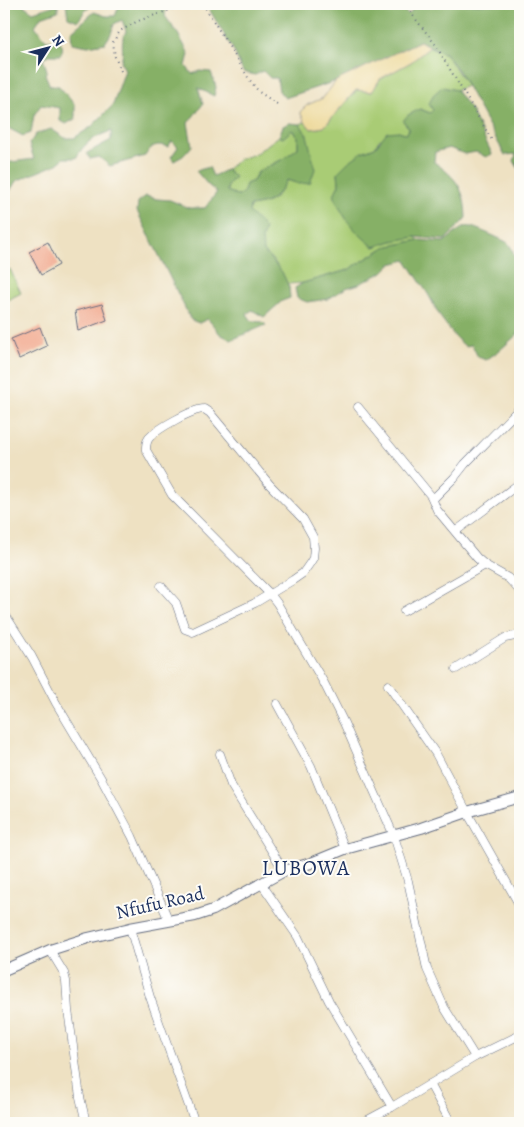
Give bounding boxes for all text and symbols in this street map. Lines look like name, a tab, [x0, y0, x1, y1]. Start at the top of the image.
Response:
north arrow	[22, 22, 72, 72]
text: N	[47, 31, 69, 50]
district label: LUBOWA	[262, 854, 350, 882]
street label: Nfufu Road	[113, 880, 208, 926]

